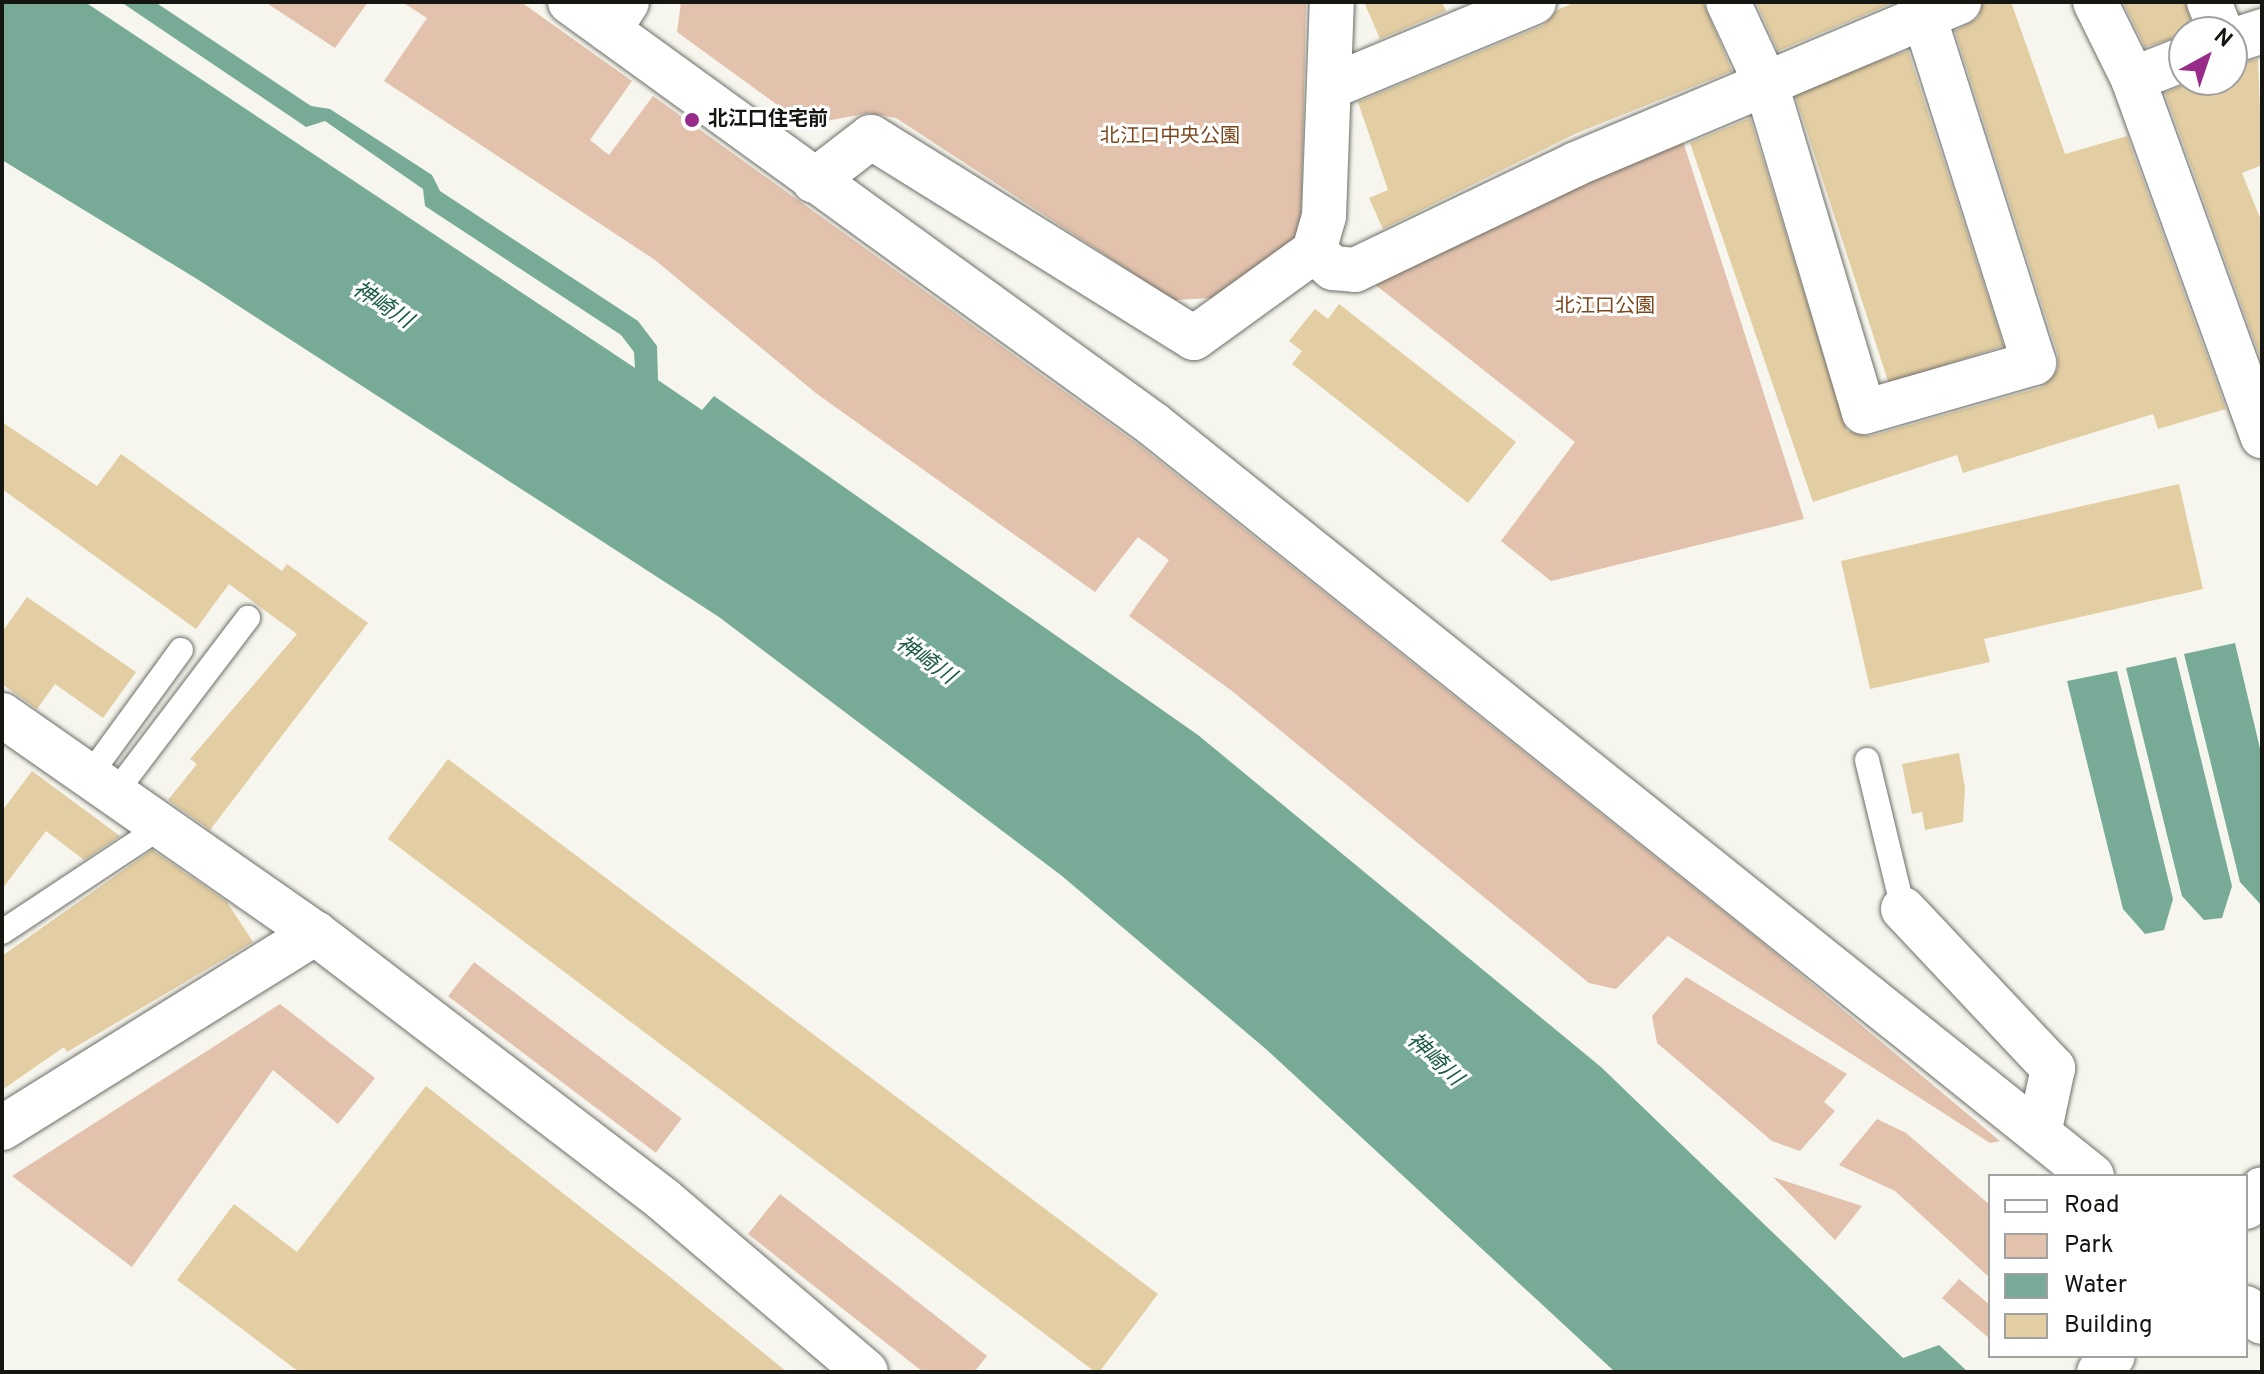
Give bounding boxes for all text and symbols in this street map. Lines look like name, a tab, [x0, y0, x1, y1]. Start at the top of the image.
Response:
north arrow	[2168, 16, 2248, 96]
text: N	[2208, 23, 2237, 54]
place label: 北江口住宅前	[708, 108, 828, 132]
marker: 北江口住宅前	[683, 111, 701, 129]
park label: 北江口中央公園	[1100, 125, 1240, 149]
water label: 神崎川	[347, 277, 417, 335]
park label: 北江口公園	[1555, 295, 1655, 319]
water label: 神崎川	[890, 631, 960, 691]
water label: 神崎川	[1401, 1028, 1467, 1092]
legend	[1988, 1174, 2248, 1358]
text: Road	[2064, 1191, 2120, 1221]
text: Park	[2064, 1231, 2114, 1261]
text: Water	[2064, 1271, 2127, 1301]
text: Building	[2064, 1311, 2153, 1341]

